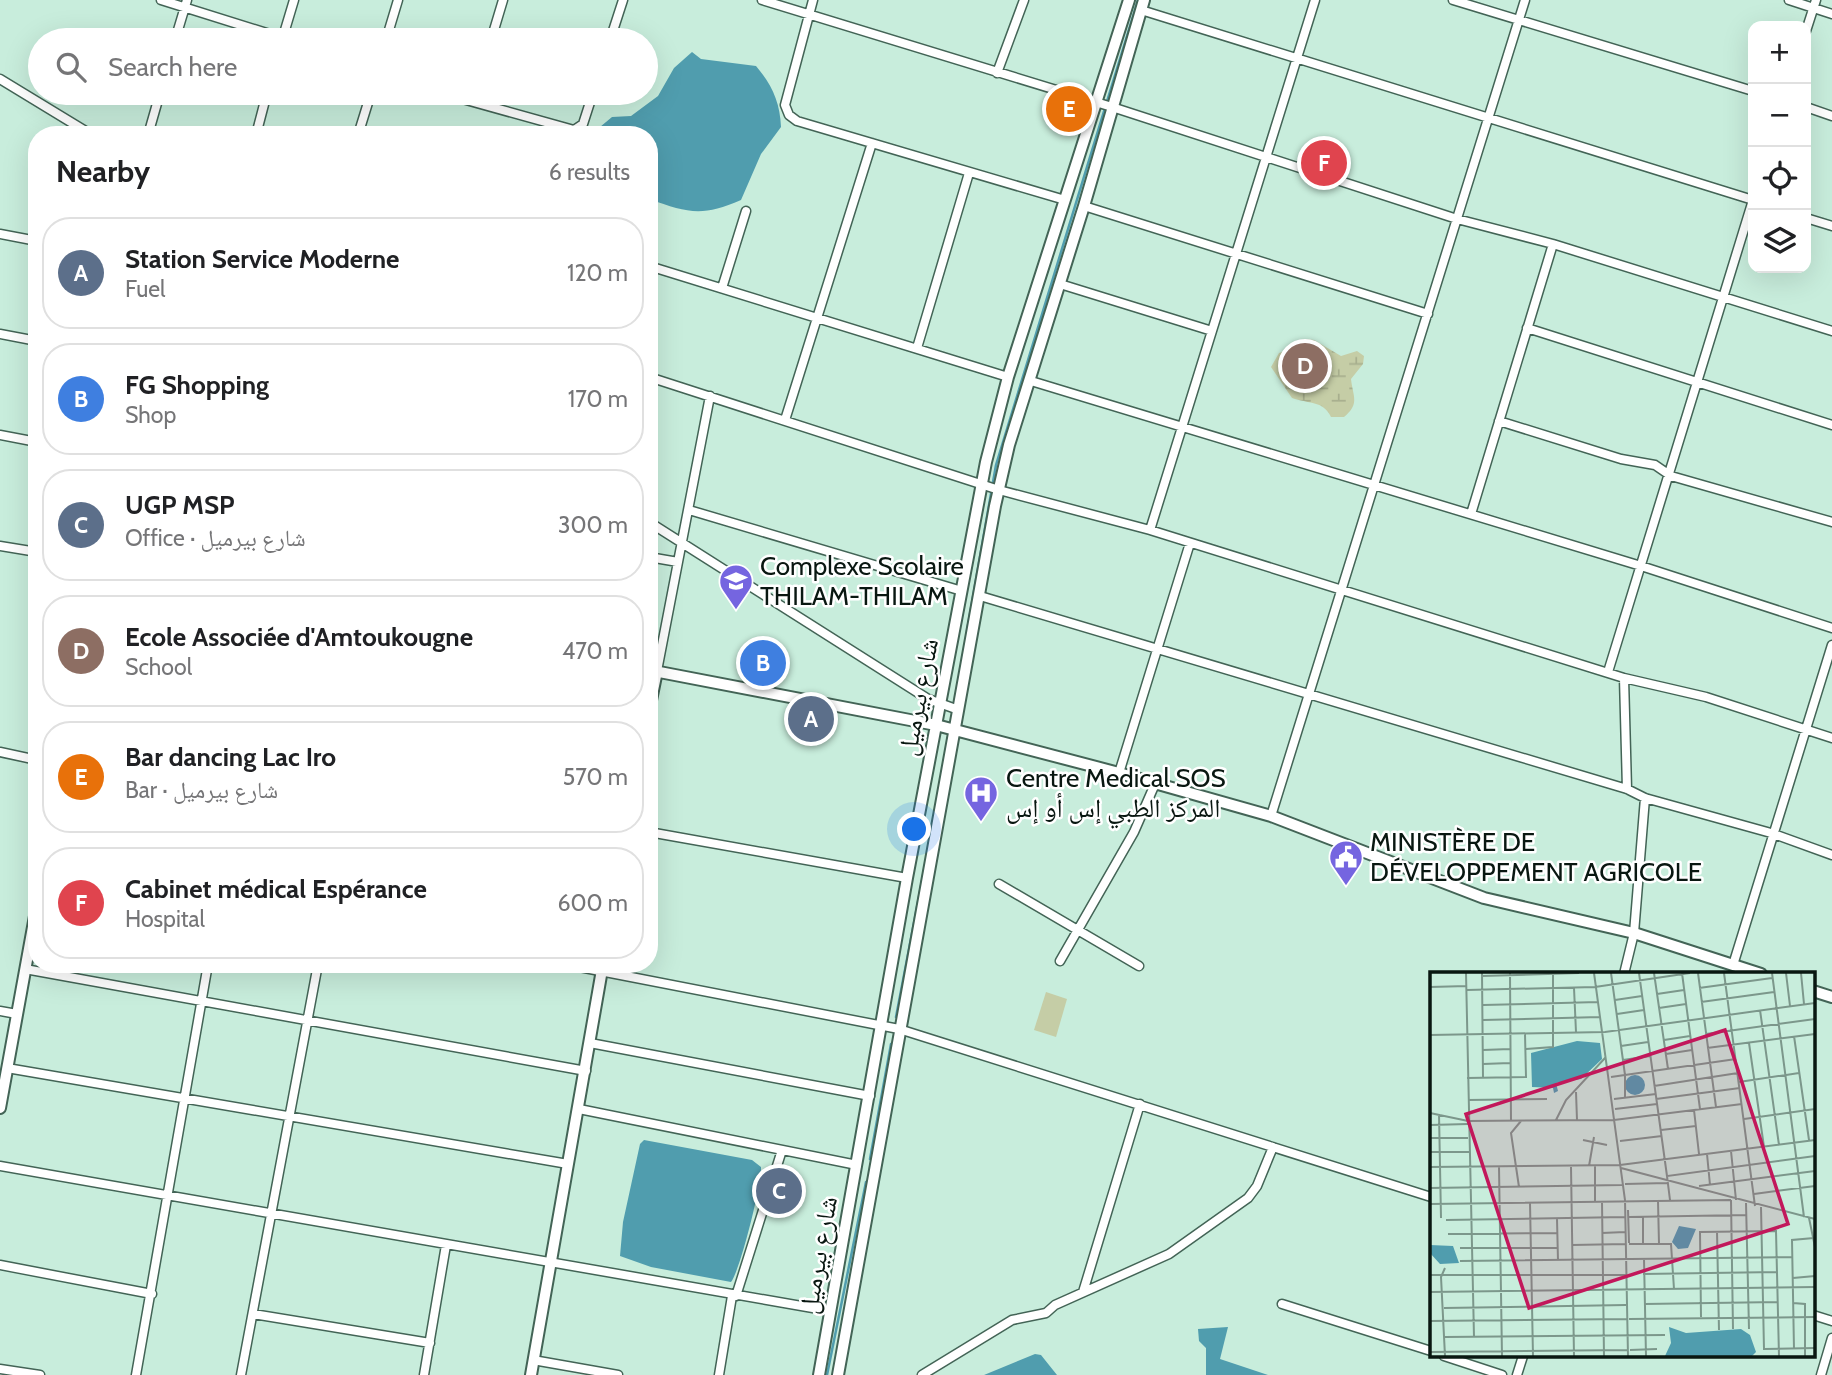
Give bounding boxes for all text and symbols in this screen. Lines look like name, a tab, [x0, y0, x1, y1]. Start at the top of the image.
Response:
map controls	[1748, 21, 1811, 273]
button: +	[1748, 21, 1811, 84]
search box	[28, 28, 658, 105]
icon: search	[52, 48, 90, 86]
text: Search here	[108, 51, 237, 83]
pin: E	[1046, 83, 1092, 135]
button: −	[1748, 84, 1811, 147]
pin: F	[1301, 137, 1347, 189]
button: locate	[1748, 147, 1811, 210]
text: Nearby	[56, 153, 150, 190]
text: 6 results	[549, 158, 630, 186]
button: layers	[1748, 210, 1811, 273]
text: Station Service Moderne	[125, 243, 400, 275]
text: A	[74, 259, 88, 287]
text: 120 m	[567, 259, 628, 287]
text: Fuel	[125, 275, 165, 303]
pin: D	[1282, 340, 1328, 392]
text: FG Shopping	[125, 369, 269, 401]
text: B	[74, 385, 88, 413]
text: 170 m	[568, 385, 628, 413]
text: Shop	[125, 401, 176, 429]
text: UGP MSP	[125, 489, 235, 521]
text: C	[74, 511, 88, 539]
text: 300 m	[558, 511, 628, 539]
text: Office · شارع بيرميل	[125, 524, 306, 552]
place label: Complexe Scolaire THILAM-THILAM	[760, 550, 964, 612]
school or university icon: Complexe Scolaire THILAM-THILAM	[717, 562, 755, 611]
text: Ecole Associée d'Amtoukougne	[125, 621, 473, 653]
street label: شارع بيرميل	[891, 636, 945, 758]
text: D	[73, 637, 89, 665]
text: 470 m	[562, 637, 628, 665]
pin: B	[740, 637, 786, 689]
text: School	[125, 653, 192, 681]
pin: A	[788, 693, 834, 745]
text: Bar dancing Lac Iro	[125, 741, 336, 773]
place label: Centre Medical SOS المركز الطبي إس أو إس	[1006, 762, 1226, 829]
text: E	[74, 763, 88, 791]
text: 570 m	[563, 763, 628, 791]
hospital icon: Centre Medical SOS المركز الطبي إس أو إس	[962, 774, 1000, 823]
text: Bar · شارع بيرميل	[125, 776, 278, 804]
your location	[897, 812, 931, 846]
place label: MINISTÈRE DE DÉVELOPPEMENT AGRICOLE	[1370, 826, 1702, 888]
public building icon: MINISTÈRE DE DÉVELOPPEMENT AGRICOLE	[1327, 838, 1365, 887]
text: Cabinet médical Espérance	[125, 873, 427, 905]
text: F	[75, 889, 87, 917]
text: 600 m	[557, 889, 628, 917]
text: Hospital	[125, 905, 205, 933]
inset map	[1430, 972, 1814, 1358]
pin: C	[756, 1165, 802, 1217]
street label: شارع بيرميل	[792, 1194, 844, 1316]

